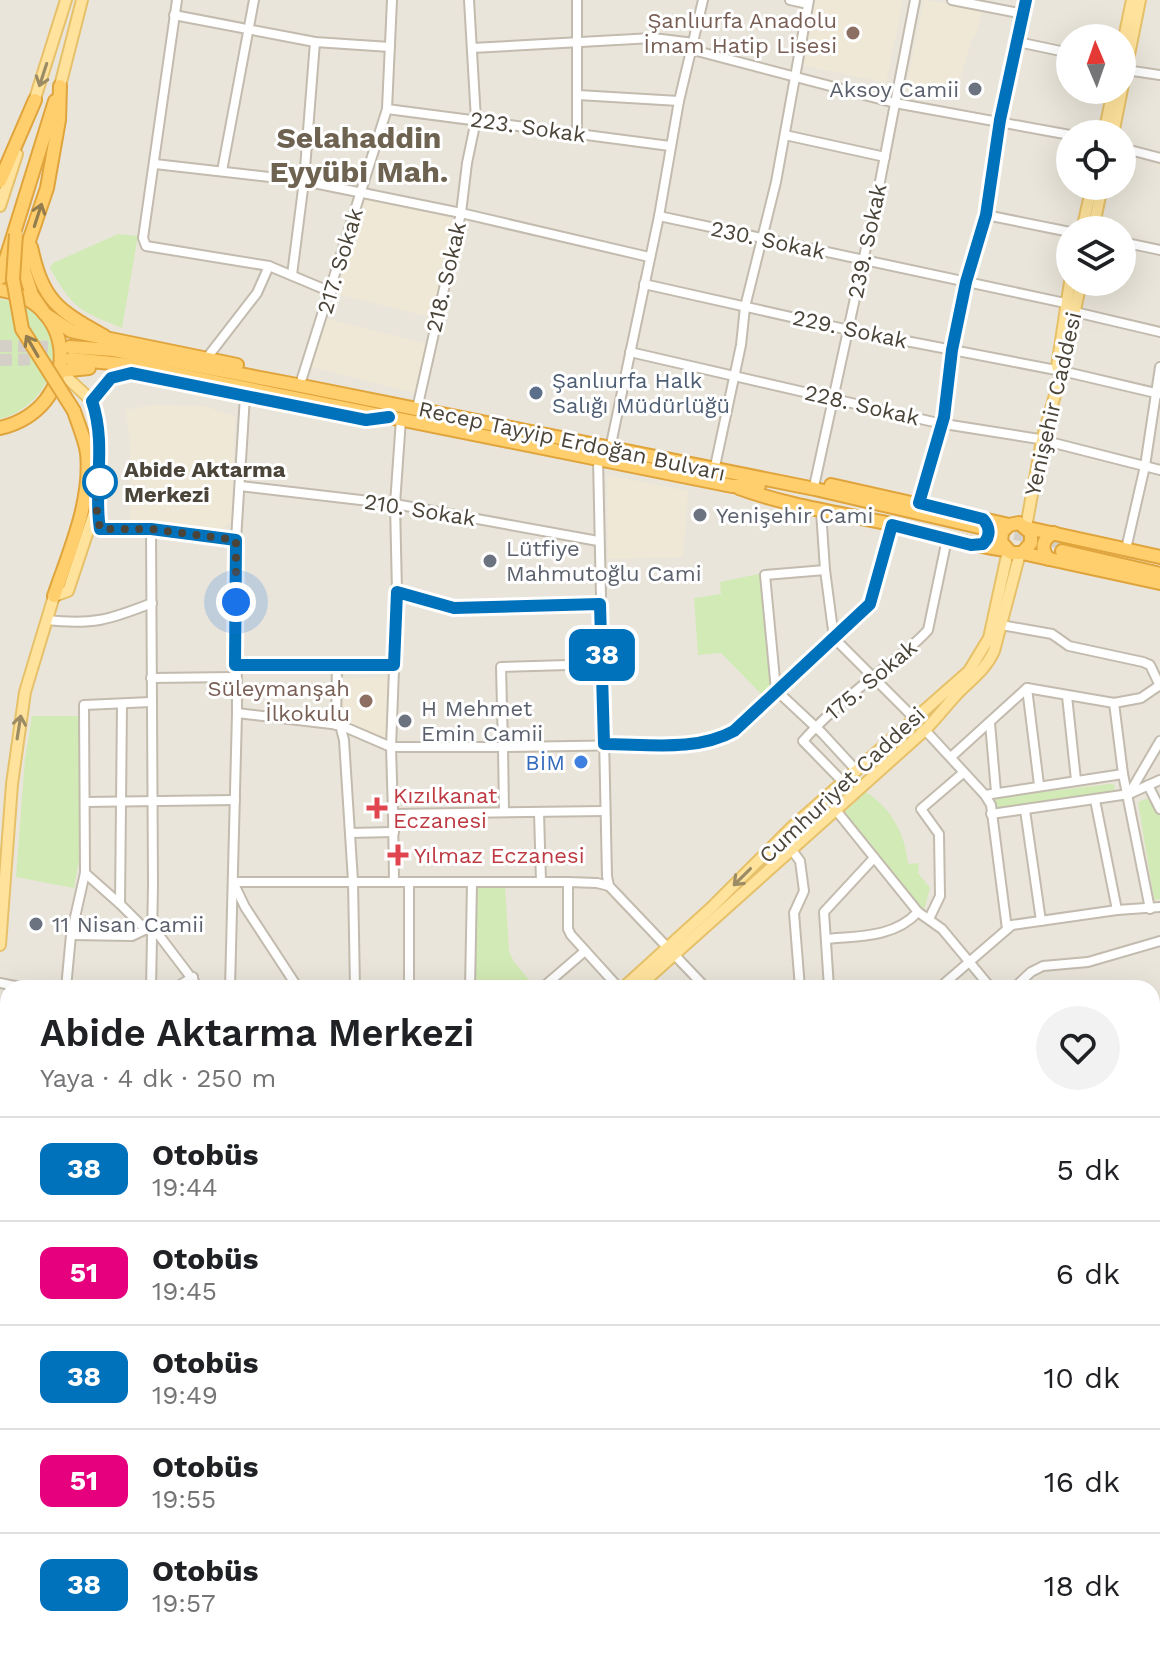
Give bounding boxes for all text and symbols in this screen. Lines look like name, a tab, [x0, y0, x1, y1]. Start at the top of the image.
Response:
place label: Şanlıurfa Anadolu İmam Hatip Lisesi	[644, 8, 837, 58]
marker: Şanlıurfa Anadolu İmam Hatip Lisesi	[844, 24, 862, 42]
north arrow	[1056, 24, 1136, 104]
map controls	[1056, 24, 1136, 296]
one-way arrow	[35, 61, 50, 87]
place label: Aksoy Camii	[829, 77, 959, 102]
marker: Aksoy Camii	[966, 80, 984, 98]
street label: 223. Sokak	[469, 107, 587, 147]
district label: Selahaddin Eyyübi Mah.	[270, 120, 448, 189]
button: locate	[1056, 120, 1136, 200]
street label: 239. Sokak	[843, 181, 891, 301]
one-way arrow	[31, 203, 46, 229]
street label: 217. Sokak	[312, 205, 368, 317]
street label: 230. Sokak	[708, 216, 828, 264]
button: layers	[1056, 216, 1136, 296]
street label: 218. Sokak	[421, 219, 471, 335]
street label: 229. Sokak	[790, 305, 910, 353]
street label: Yenişehir Caddesi	[1020, 310, 1086, 498]
one-way arrow	[24, 334, 39, 358]
place label: Şanlıurfa Halk Salığı Müdürlüğü	[552, 368, 730, 418]
street label: 228. Sokak	[802, 380, 922, 430]
marker: Şanlıurfa Halk Salığı Müdürlüğü	[527, 384, 545, 402]
street label: Recep Tayyip Erdoğan Bulvarı	[416, 396, 728, 486]
place label: Abide Aktarma Merkezi	[124, 457, 286, 507]
marker: Abide Aktarma Merkezi	[83, 465, 117, 499]
street label: 210. Sokak	[363, 489, 477, 531]
place label: Yenişehir Cami	[716, 503, 873, 528]
marker: Yenişehir Cami	[691, 506, 709, 524]
place label: Lütfiye Mahmutoğlu Cami	[506, 536, 702, 586]
marker: Lütfiye Mahmutoğlu Cami	[481, 552, 499, 570]
your location	[216, 582, 256, 622]
line badge: 38	[566, 629, 638, 681]
street label: 175. Sokak	[820, 635, 922, 725]
text: 38	[585, 638, 619, 671]
place label: Süleymanşah İlkokulu	[207, 676, 350, 726]
marker: Süleymanşah İlkokulu	[357, 692, 375, 710]
place label: H Mehmet Emin Camii	[421, 696, 543, 746]
street label: Cumhuriyet Caddesi	[754, 702, 930, 868]
marker: H Mehmet Emin Camii	[396, 712, 414, 730]
one-way arrow	[12, 715, 27, 741]
place label: BİM	[525, 750, 565, 775]
marker: BİM	[572, 753, 590, 771]
place label: Kızılkanat Eczanesi	[393, 783, 497, 833]
marker: Kızılkanat Eczanesi	[368, 799, 386, 817]
place label: Yılmaz Eczanesi	[414, 843, 584, 868]
marker: Yılmaz Eczanesi	[389, 846, 407, 864]
one-way arrow	[733, 867, 752, 886]
place label: 11 Nisan Camii	[52, 912, 204, 937]
marker: 11 Nisan Camii	[27, 915, 45, 933]
button: heart	[1036, 1006, 1120, 1090]
text: Abide Aktarma Merkezi	[40, 1011, 474, 1055]
text: Yaya · 4 dk · 250 m	[40, 1063, 276, 1093]
text: Otobüs	[152, 1137, 259, 1172]
text: 38	[67, 1152, 101, 1185]
text: 5 dk	[1056, 1152, 1120, 1187]
text: 19:44	[152, 1172, 218, 1202]
text: Otobüs	[152, 1241, 259, 1276]
text: 51	[70, 1256, 98, 1289]
text: 6 dk	[1056, 1256, 1120, 1291]
text: 19:45	[152, 1276, 217, 1306]
text: Otobüs	[152, 1345, 259, 1380]
text: 38	[67, 1360, 101, 1393]
text: 10 dk	[1044, 1360, 1120, 1395]
text: 19:49	[152, 1380, 218, 1410]
text: Otobüs	[152, 1449, 259, 1484]
text: 51	[70, 1464, 98, 1497]
text: 16 dk	[1044, 1464, 1120, 1499]
text: 19:55	[152, 1484, 216, 1514]
text: Otobüs	[152, 1553, 259, 1588]
text: 38	[67, 1568, 101, 1601]
text: 18 dk	[1044, 1568, 1120, 1603]
text: 19:57	[152, 1588, 216, 1618]

